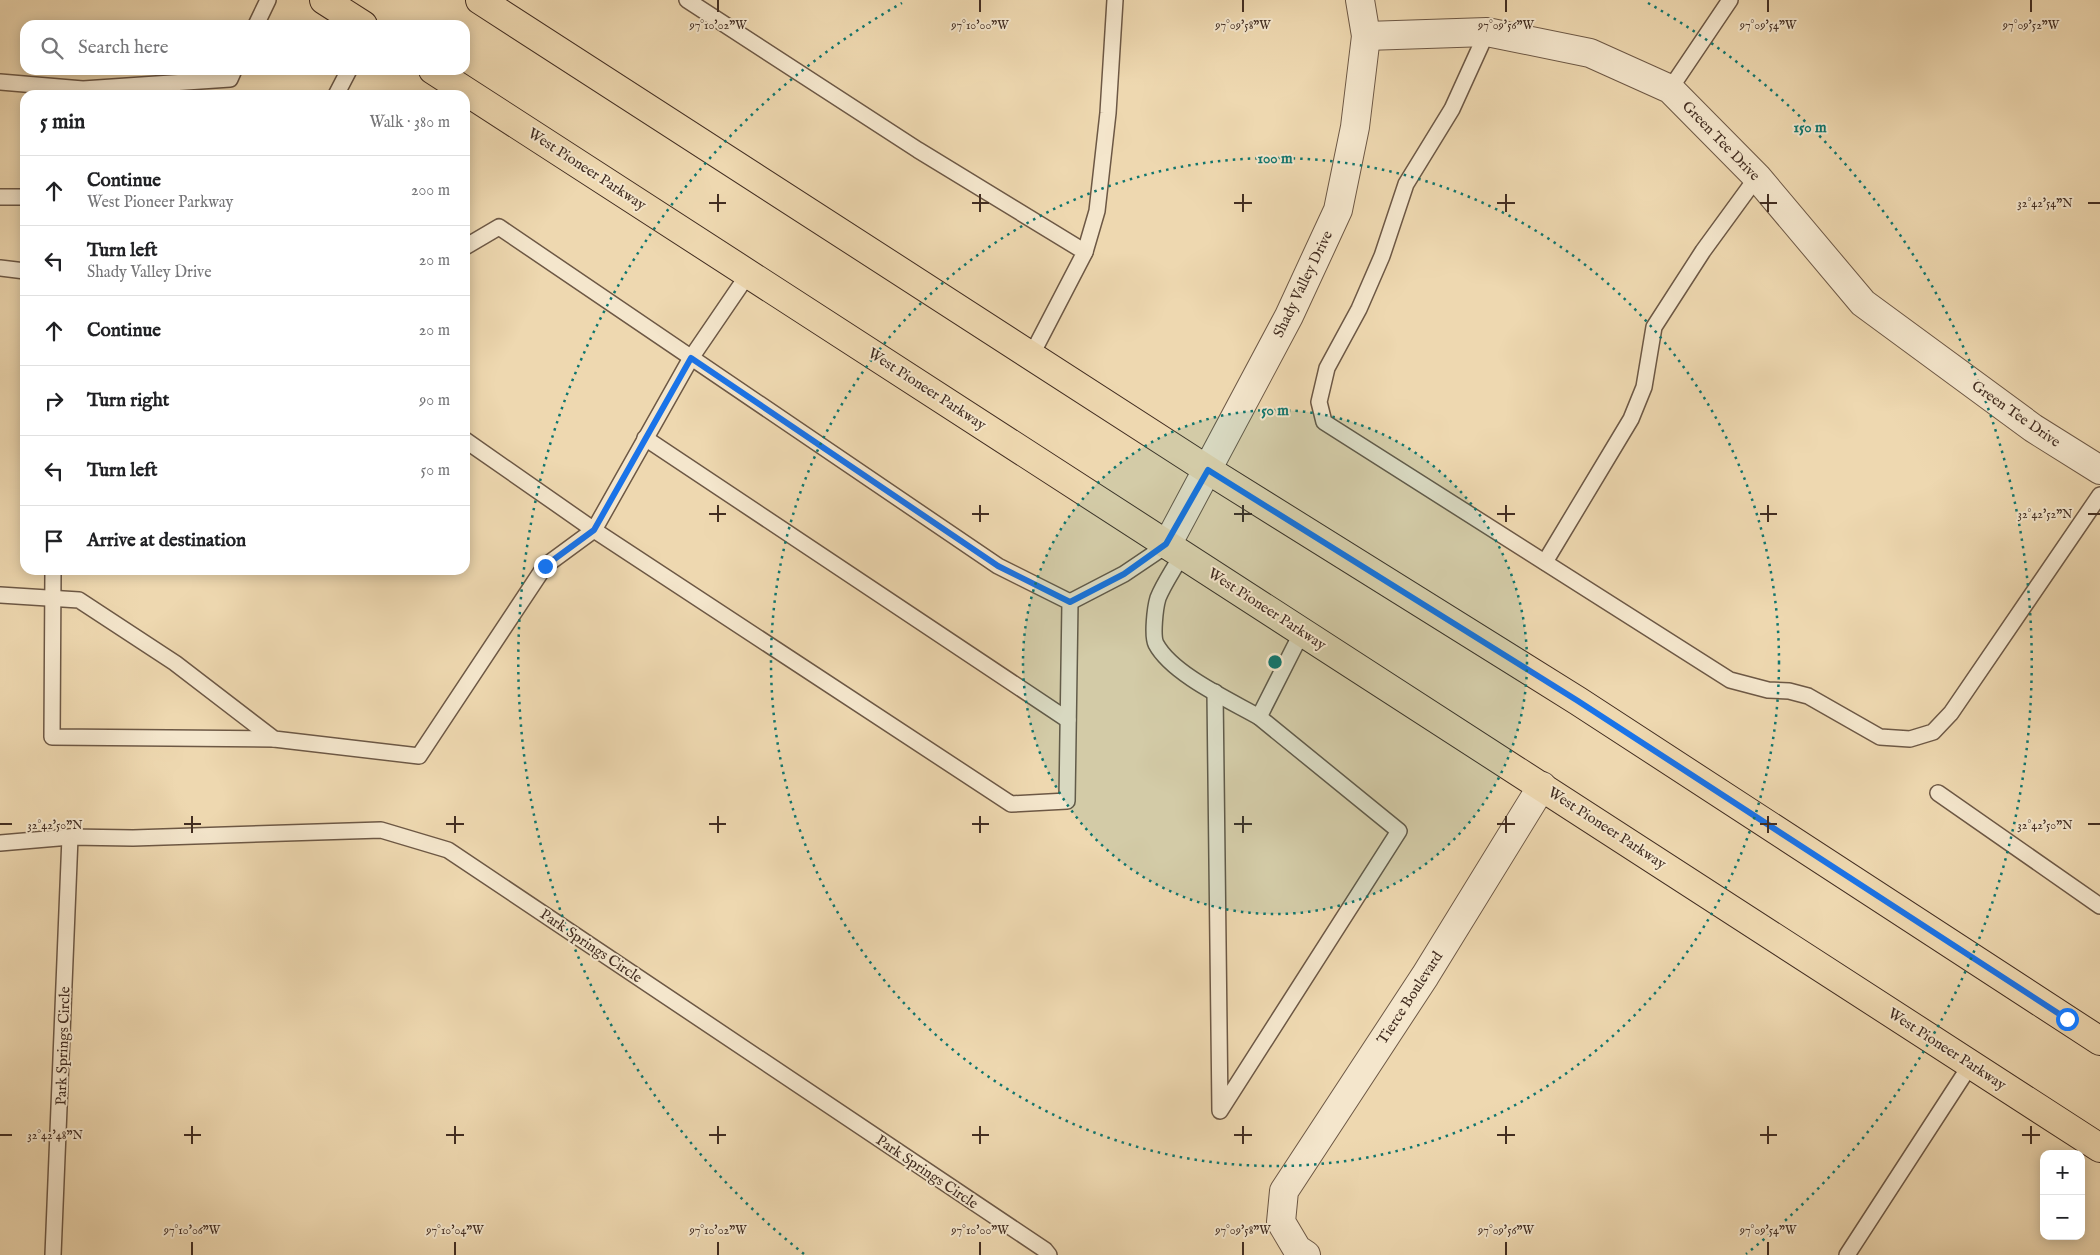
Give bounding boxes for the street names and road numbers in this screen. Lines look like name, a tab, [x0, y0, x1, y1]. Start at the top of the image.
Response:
street label: Green Tee Drive	[1678, 97, 1764, 185]
street label: West Pioneer Parkway	[524, 124, 650, 215]
street label: Shady Valley Drive	[1269, 227, 1337, 341]
street label: West Pioneer Parkway	[864, 344, 990, 435]
street label: Green Tee Drive	[1968, 376, 2064, 452]
street label: West Pioneer Parkway	[1204, 564, 1330, 655]
street label: West Pioneer Parkway	[1544, 783, 1670, 874]
street label: Park Springs Circle	[536, 905, 646, 987]
street label: Tierce Boulevard	[1373, 947, 1448, 1048]
street label: Park Springs Circle	[51, 986, 75, 1106]
street label: West Pioneer Parkway	[1884, 1004, 2010, 1095]
street label: Park Springs Circle	[872, 1131, 982, 1213]

